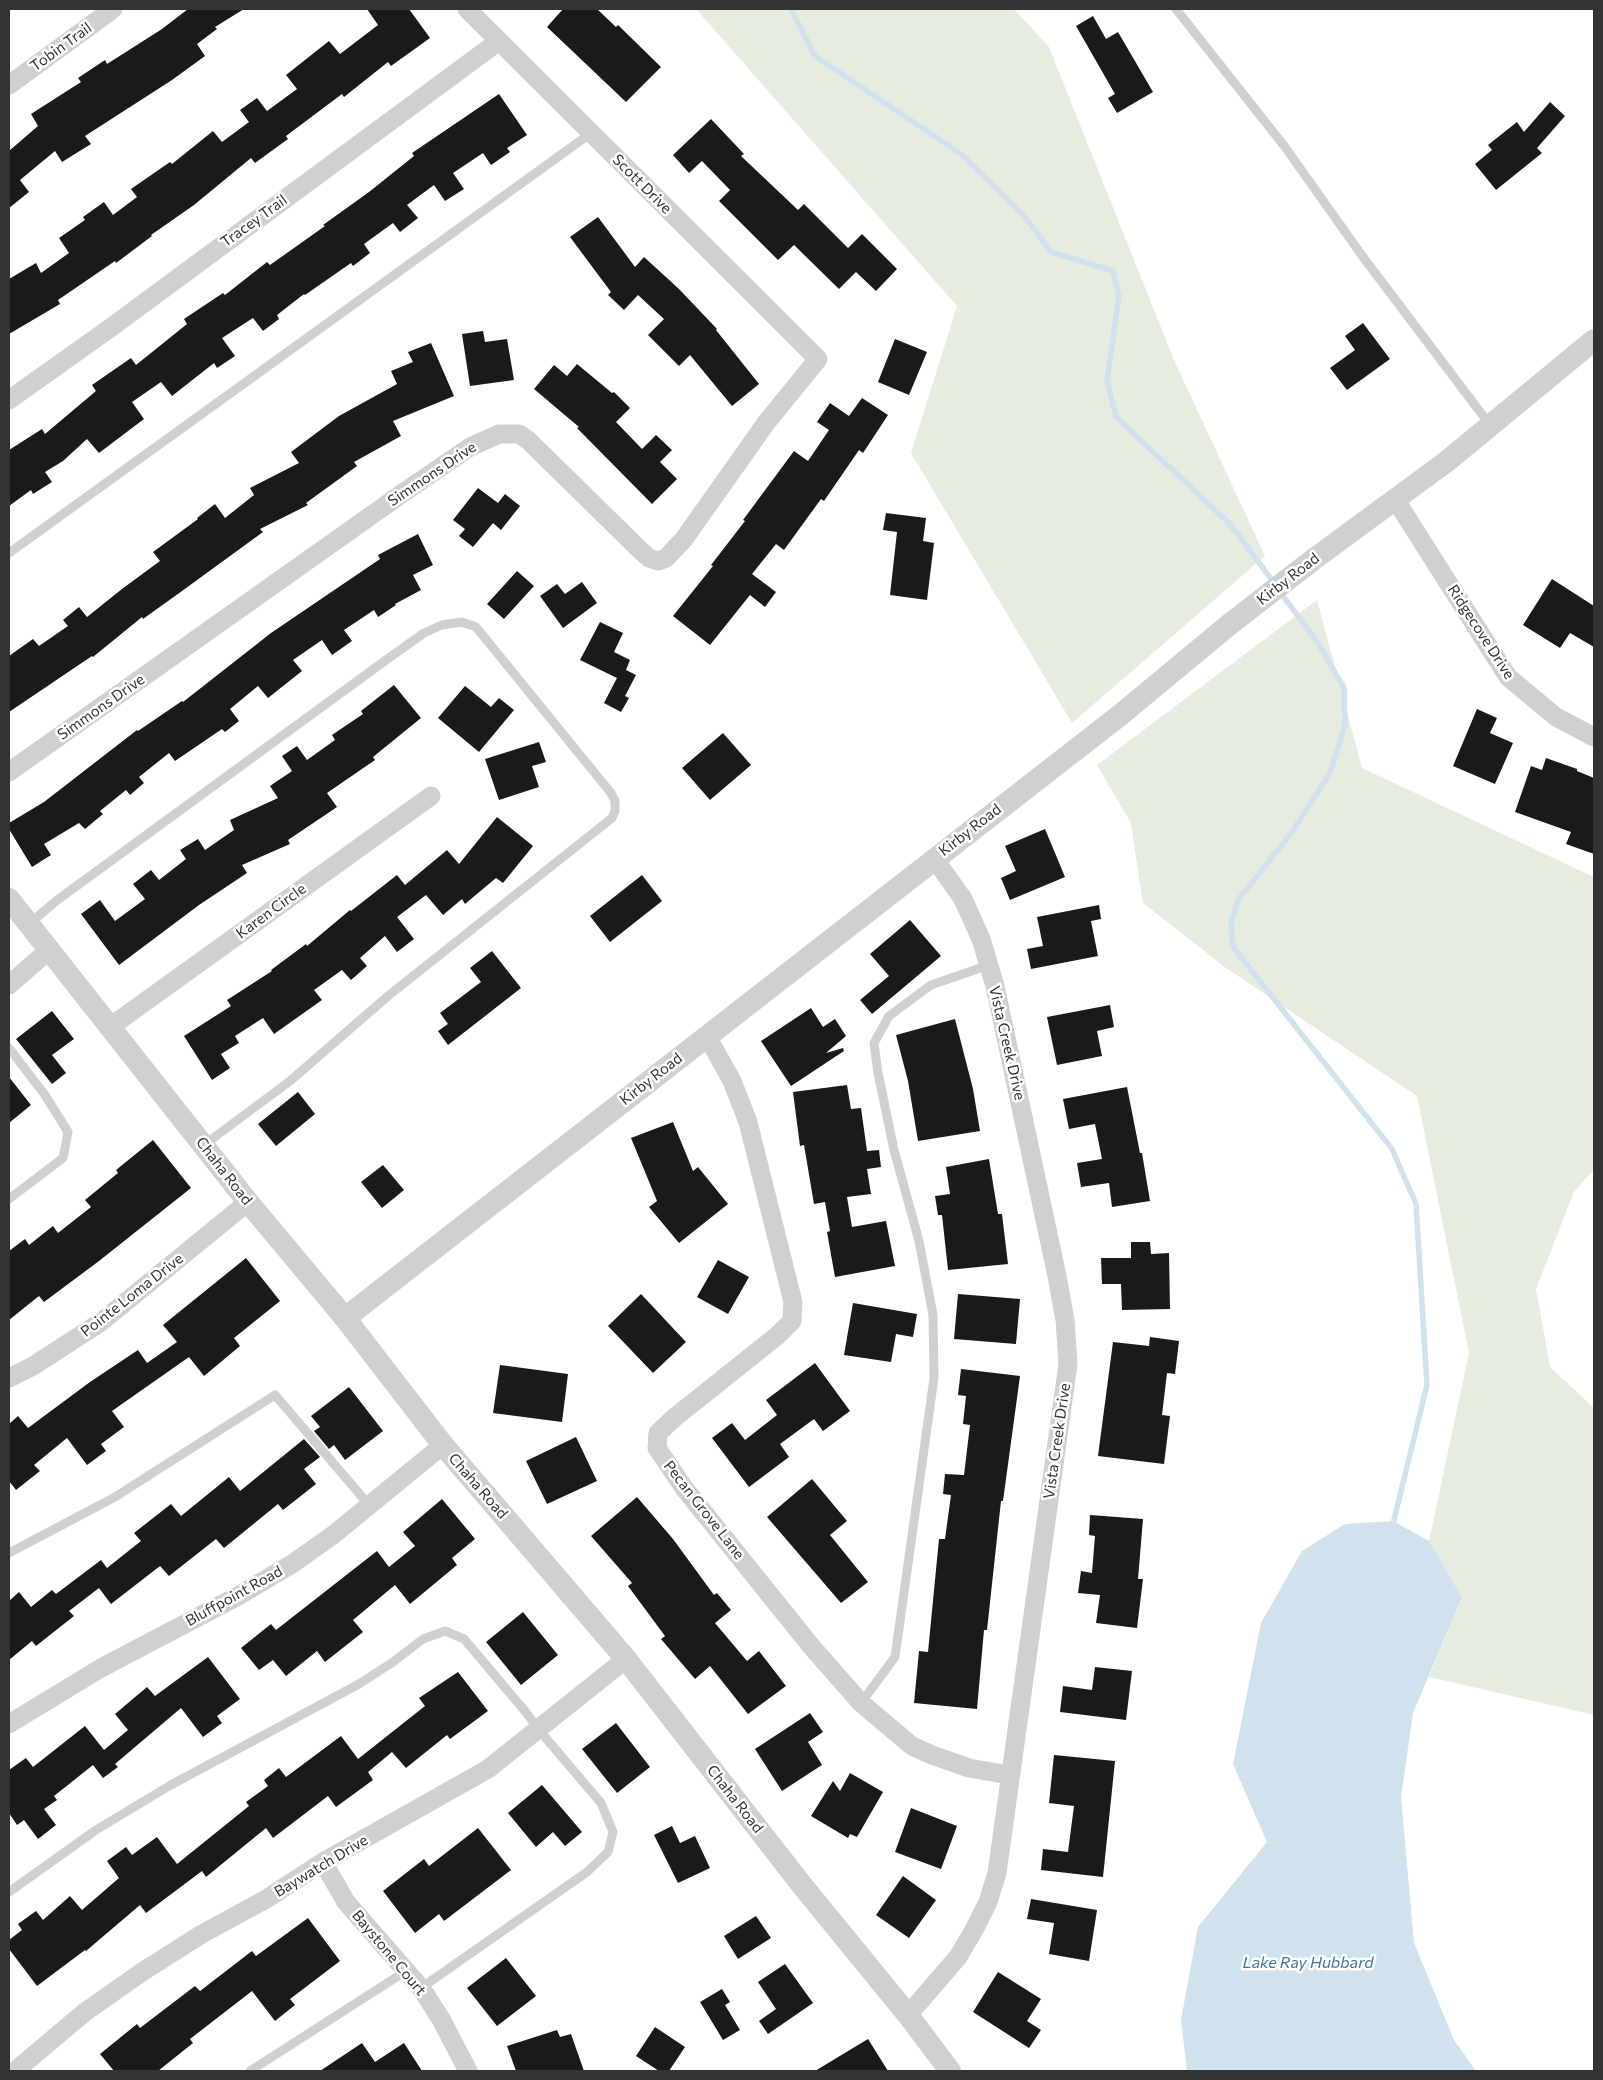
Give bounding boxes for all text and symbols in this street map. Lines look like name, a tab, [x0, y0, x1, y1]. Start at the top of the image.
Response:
street label: Tobin Trail	[27, 19, 95, 75]
street label: Scott Drive	[609, 151, 675, 217]
street label: Tracey Trail	[217, 191, 291, 251]
street label: Simmons Drive	[385, 438, 479, 510]
street label: Kirby Road	[1253, 549, 1323, 609]
street label: Ridgecove Drive	[1444, 581, 1518, 683]
street label: Simmons Drive	[54, 670, 148, 744]
street label: Kirby Road	[935, 800, 1005, 860]
street label: Karen Circle	[233, 880, 309, 942]
street label: Vista Creek Drive	[985, 984, 1029, 1102]
street label: Kirby Road	[616, 1049, 686, 1109]
street label: Chaha Road	[192, 1134, 256, 1208]
street label: Pointe Loma Drive	[77, 1249, 187, 1341]
street label: Vista Creek Drive	[1040, 1382, 1074, 1500]
street label: Chaha Road	[445, 1450, 511, 1522]
street label: Pecan Grove Lane	[660, 1457, 748, 1563]
street label: Bluffpoint Road	[183, 1562, 285, 1630]
street label: Chaha Road	[703, 1762, 767, 1836]
street label: Baywatch Drive	[271, 1831, 371, 1901]
street label: Baystone Court	[348, 1907, 430, 1999]
water label: Lake Ray Hubbard	[1243, 1953, 1373, 1973]

